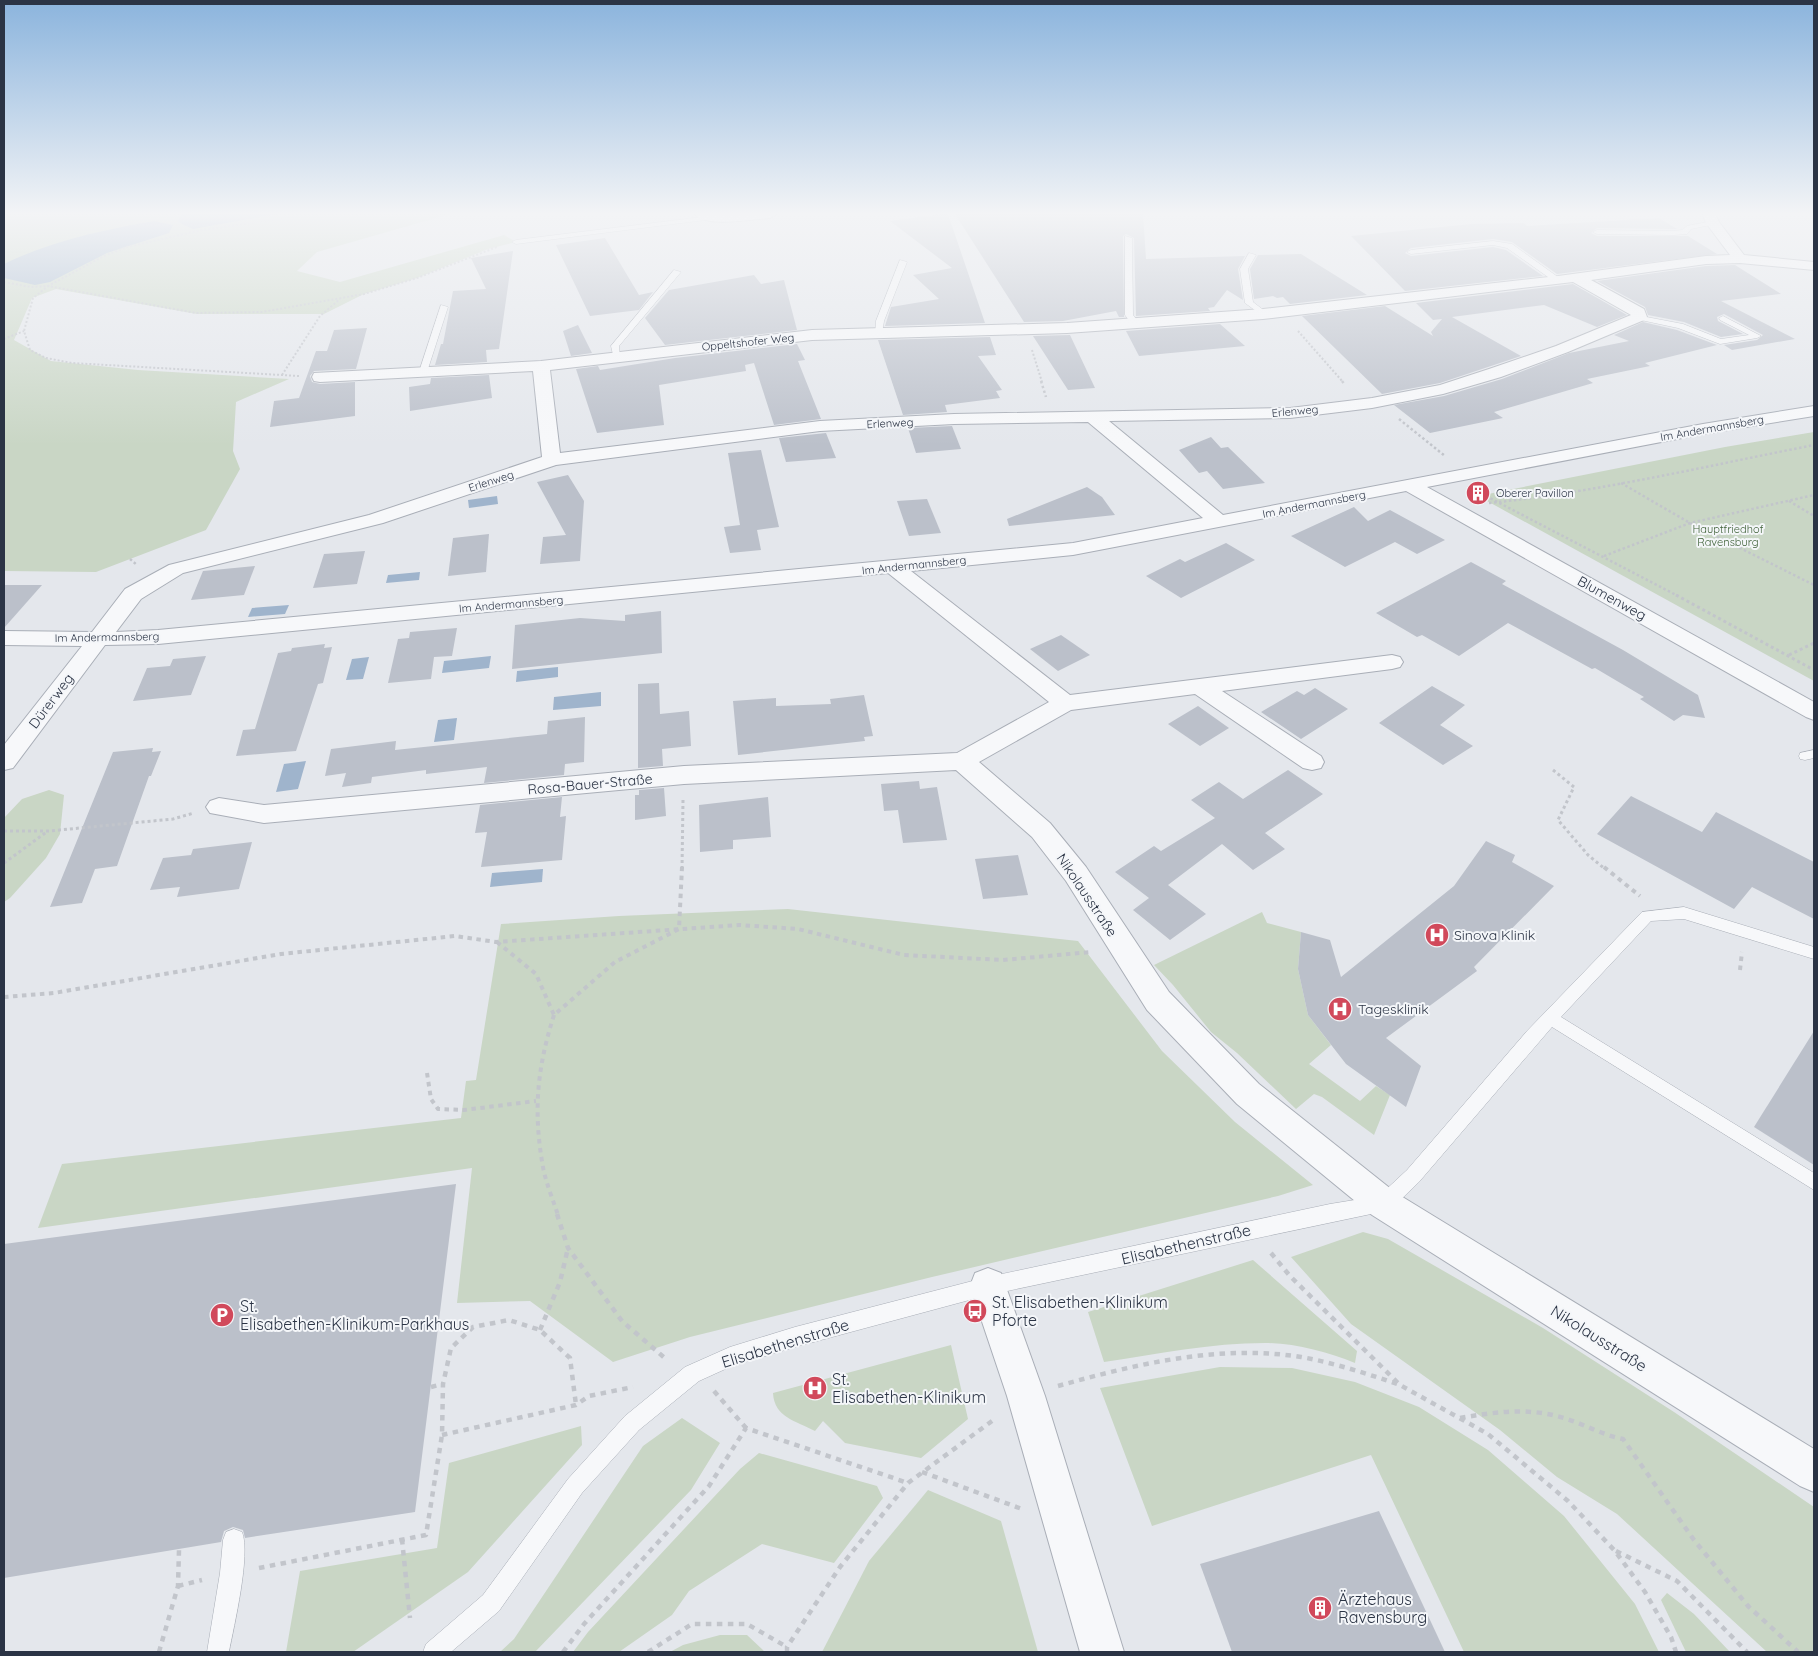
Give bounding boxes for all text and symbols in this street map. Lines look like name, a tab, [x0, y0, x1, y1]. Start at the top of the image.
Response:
street label: Oppeltshofer Weg	[701, 330, 795, 354]
street label: Erlenweg	[1271, 402, 1319, 420]
street label: Im Andermannsberg	[1659, 412, 1765, 444]
street label: Erlenweg	[866, 415, 914, 431]
street label: Erlenweg	[467, 467, 515, 495]
building icon: Oberer Pavillon	[1465, 480, 1491, 506]
place label: Oberer Pavillon	[1496, 486, 1574, 500]
street label: Im Andermannsberg	[1261, 487, 1367, 521]
park label: Hauptfriedhof Ravensburg	[1692, 522, 1764, 549]
street label: Im Andermannsberg	[861, 553, 967, 577]
street label: Blumenweg	[1574, 572, 1650, 624]
street label: Im Andermannsberg	[458, 592, 564, 616]
street label: Im Andermannsberg	[55, 629, 159, 645]
street label: Dürerweg	[24, 670, 78, 732]
street label: Rosa-Bauer-Straße	[527, 770, 653, 798]
street label: Nikolausstraße	[1053, 850, 1121, 940]
hospital icon: Sinova Klinik	[1424, 922, 1450, 948]
place label: Sinova Klinik	[1454, 926, 1535, 944]
hospital icon: Tagesklinik	[1327, 996, 1353, 1022]
place label: Tagesklinik	[1358, 1000, 1429, 1018]
street label: Elisabethenstraße	[1119, 1219, 1253, 1269]
place label: St. Elisabethen-Klinikum Pforte	[992, 1292, 1168, 1330]
place label: St. Elisabethen-Klinikum-Parkhaus	[240, 1296, 469, 1334]
bus stop icon: St. Elisabethen-Klinikum Pforte	[962, 1298, 988, 1324]
street label: Nikolausstraße	[1547, 1300, 1651, 1376]
parking icon: St. Elisabethen-Klinikum-Parkhaus	[209, 1302, 235, 1328]
street label: Elisabethenstraße	[719, 1314, 851, 1372]
place label: St. Elisabethen-Klinikum	[832, 1369, 986, 1407]
hospital icon: St. Elisabethen-Klinikum	[802, 1375, 828, 1401]
place label: Ärztehaus Ravensburg	[1338, 1589, 1427, 1627]
building icon: Ärztehaus Ravensburg	[1307, 1595, 1333, 1621]

